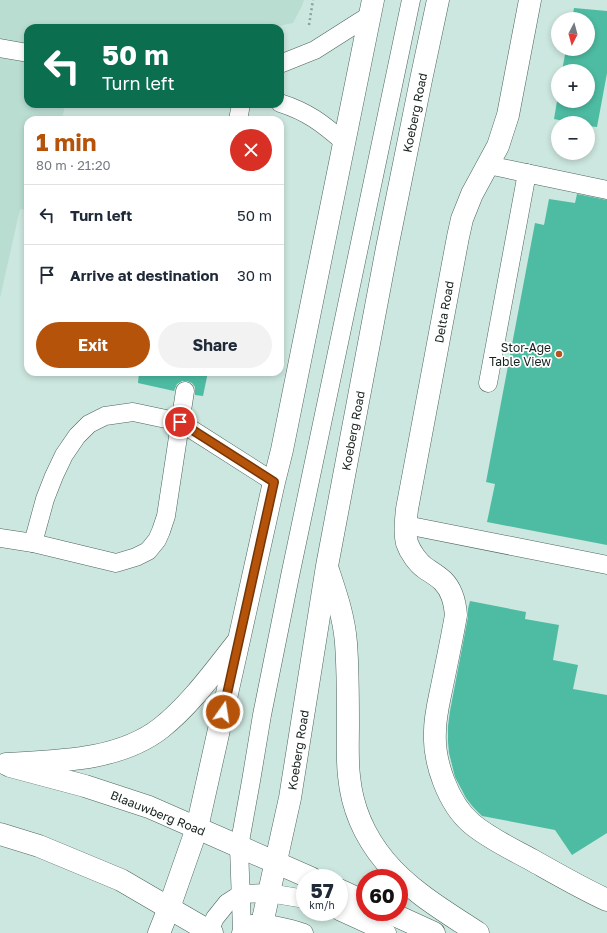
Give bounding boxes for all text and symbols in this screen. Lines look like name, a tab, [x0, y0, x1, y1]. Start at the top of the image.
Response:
north arrow	[551, 12, 595, 56]
map controls	[551, 12, 595, 160]
text: 50 m	[102, 38, 169, 71]
icon: left	[36, 40, 88, 92]
button: +	[551, 64, 595, 108]
street label: Koeberg Road	[399, 71, 430, 154]
text: Turn left	[102, 72, 175, 94]
button: −	[551, 116, 595, 160]
text: 1 min	[36, 127, 96, 156]
button: close	[230, 129, 272, 171]
text: 80 m · 21:20	[36, 157, 111, 173]
icon: left	[36, 204, 58, 226]
text: Turn left	[70, 206, 132, 224]
text: 50 m	[237, 206, 272, 224]
icon: arrive	[36, 264, 58, 286]
text: Arrive at destination	[70, 266, 219, 284]
text: 30 m	[237, 266, 272, 284]
street label: Delta Road	[431, 280, 457, 344]
button: Exit	[36, 322, 150, 368]
button: Share	[158, 322, 272, 368]
place label: Stor-Age Table View	[489, 340, 551, 369]
marker: Stor-Age Table View	[554, 349, 564, 359]
street label: Koeberg Road	[338, 389, 367, 472]
pin	[163, 405, 197, 439]
icon: arrive	[169, 411, 191, 433]
position arrow	[202, 691, 244, 733]
street label: Koeberg Road	[284, 709, 311, 791]
street label: Blaauwberg Road	[108, 787, 208, 839]
speed limit sign: 60	[356, 869, 408, 921]
text: 57	[310, 878, 334, 902]
text: km/h	[309, 899, 335, 911]

